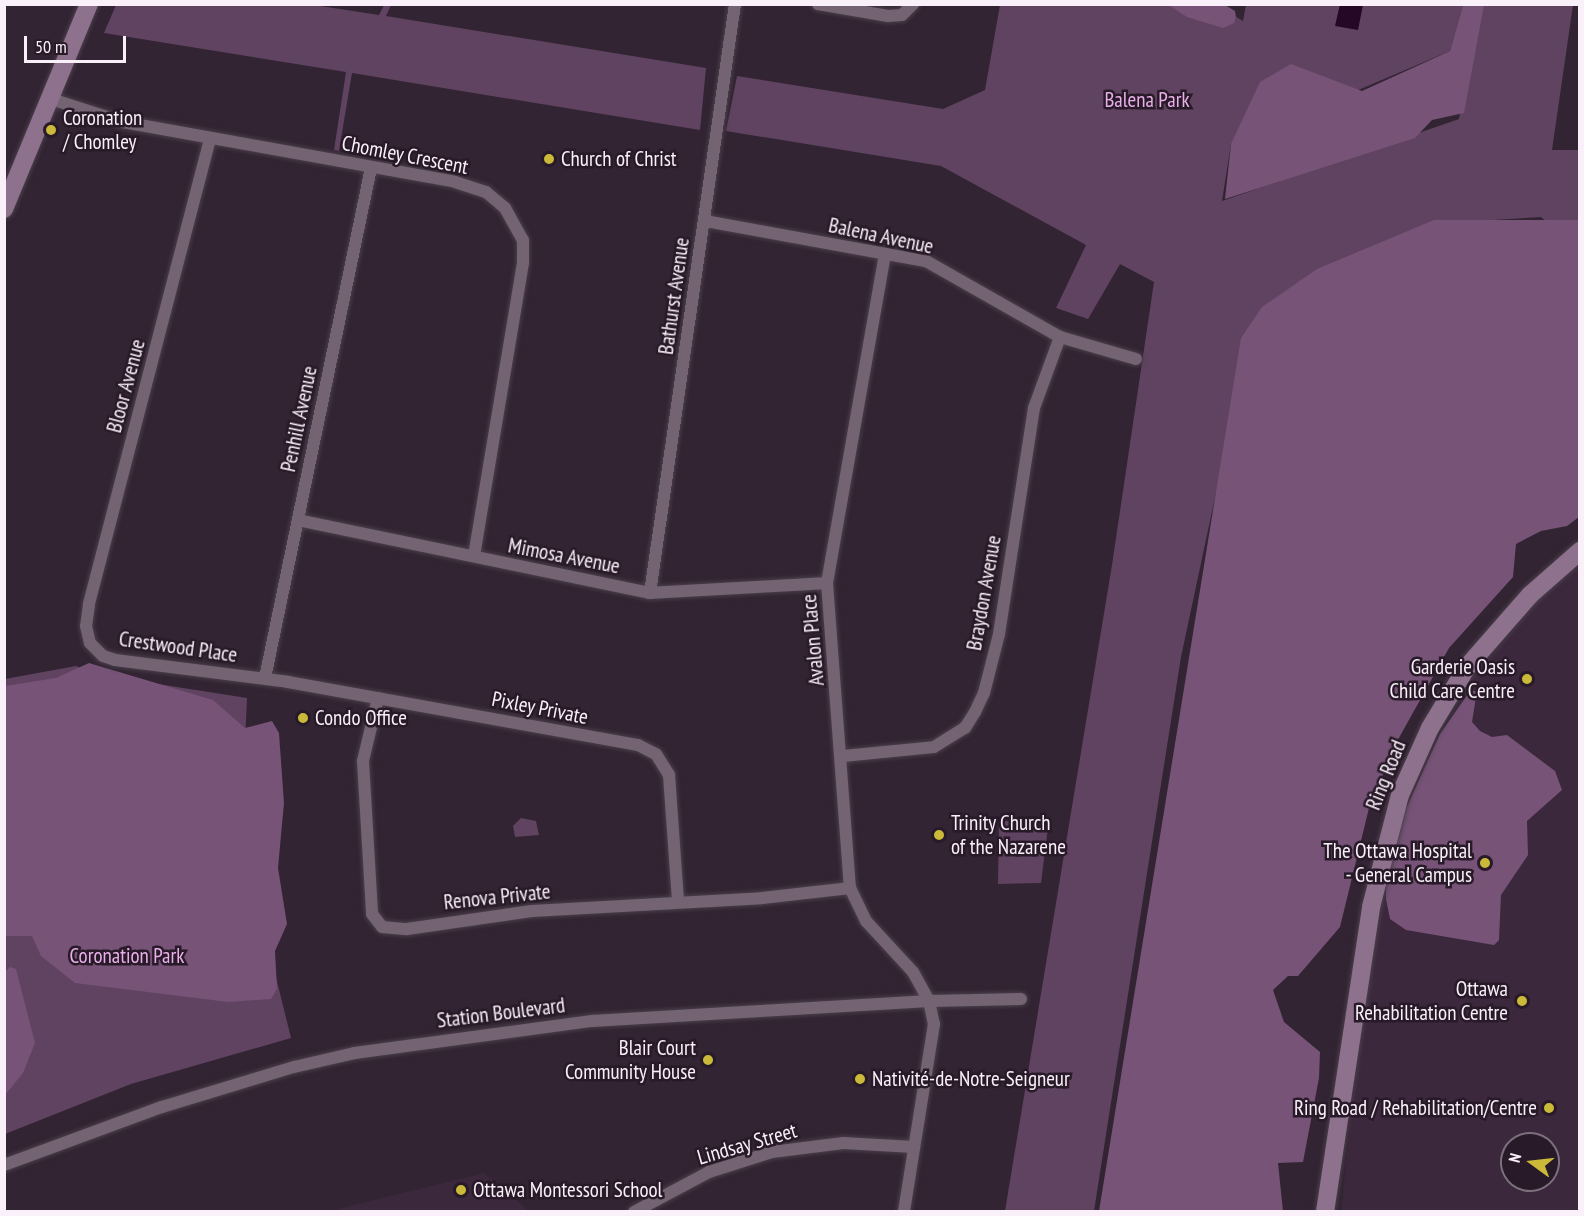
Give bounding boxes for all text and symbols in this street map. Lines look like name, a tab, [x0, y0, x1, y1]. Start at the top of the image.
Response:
scale bar	[27, 24, 129, 62]
text: 50 m	[35, 35, 67, 58]
park label: Balena Park	[1104, 87, 1190, 113]
place label: Coronation / Chomley	[63, 105, 142, 155]
marker: Coronation / Chomley	[44, 123, 58, 137]
street label: Chomley Crescent	[339, 130, 471, 180]
place label: Church of Christ	[561, 146, 677, 172]
marker: Church of Christ	[542, 152, 556, 166]
street label: Balena Avenue	[826, 213, 936, 259]
street label: Bathurst Avenue	[653, 236, 695, 356]
street label: Bloor Avenue	[101, 336, 151, 436]
street label: Penhill Avenue	[275, 364, 323, 474]
street label: Mimosa Avenue	[506, 533, 622, 579]
street label: Braydon Avenue	[961, 533, 1007, 653]
street label: Avalon Place	[796, 593, 830, 687]
street label: Crestwood Place	[117, 626, 239, 668]
place label: Garderie Oasis Child Care Centre	[1389, 654, 1515, 704]
marker: Garderie Oasis Child Care Centre	[1520, 672, 1534, 686]
street label: Pixley Private	[489, 686, 591, 730]
place label: Condo Office	[315, 705, 407, 731]
marker: Condo Office	[296, 711, 310, 725]
street label: Ring Road	[1361, 736, 1411, 814]
place label: Trinity Church of the Nazarene	[951, 810, 1066, 860]
marker: Trinity Church of the Nazarene	[932, 828, 946, 842]
place label: The Ottawa Hospital - General Campus	[1323, 838, 1472, 888]
marker: The Ottawa Hospital - General Campus	[1476, 854, 1494, 872]
street label: Renova Private	[442, 879, 552, 915]
park label: Coronation Park	[70, 943, 184, 969]
place label: Ottawa Rehabilitation Centre	[1355, 976, 1508, 1026]
marker: Ottawa Rehabilitation Centre	[1513, 992, 1531, 1010]
street label: Station Boulevard	[435, 993, 567, 1033]
place label: Blair Court Community House	[564, 1035, 696, 1085]
marker: Blair Court Community House	[701, 1053, 715, 1067]
place label: Nativité-de-Notre-Seigneur	[872, 1066, 1070, 1092]
marker: Nativité-de-Notre-Seigneur	[853, 1072, 867, 1086]
place label: Ring Road / Rehabilitation/Centre	[1294, 1095, 1537, 1121]
marker: Ring Road / Rehabilitation/Centre	[1542, 1101, 1556, 1115]
street label: Lindsay Street	[694, 1118, 800, 1170]
north arrow	[1500, 1132, 1560, 1192]
text: N	[1504, 1151, 1525, 1165]
place label: Ottawa Montessori School	[473, 1177, 662, 1203]
marker: Ottawa Montessori School	[454, 1183, 468, 1197]

